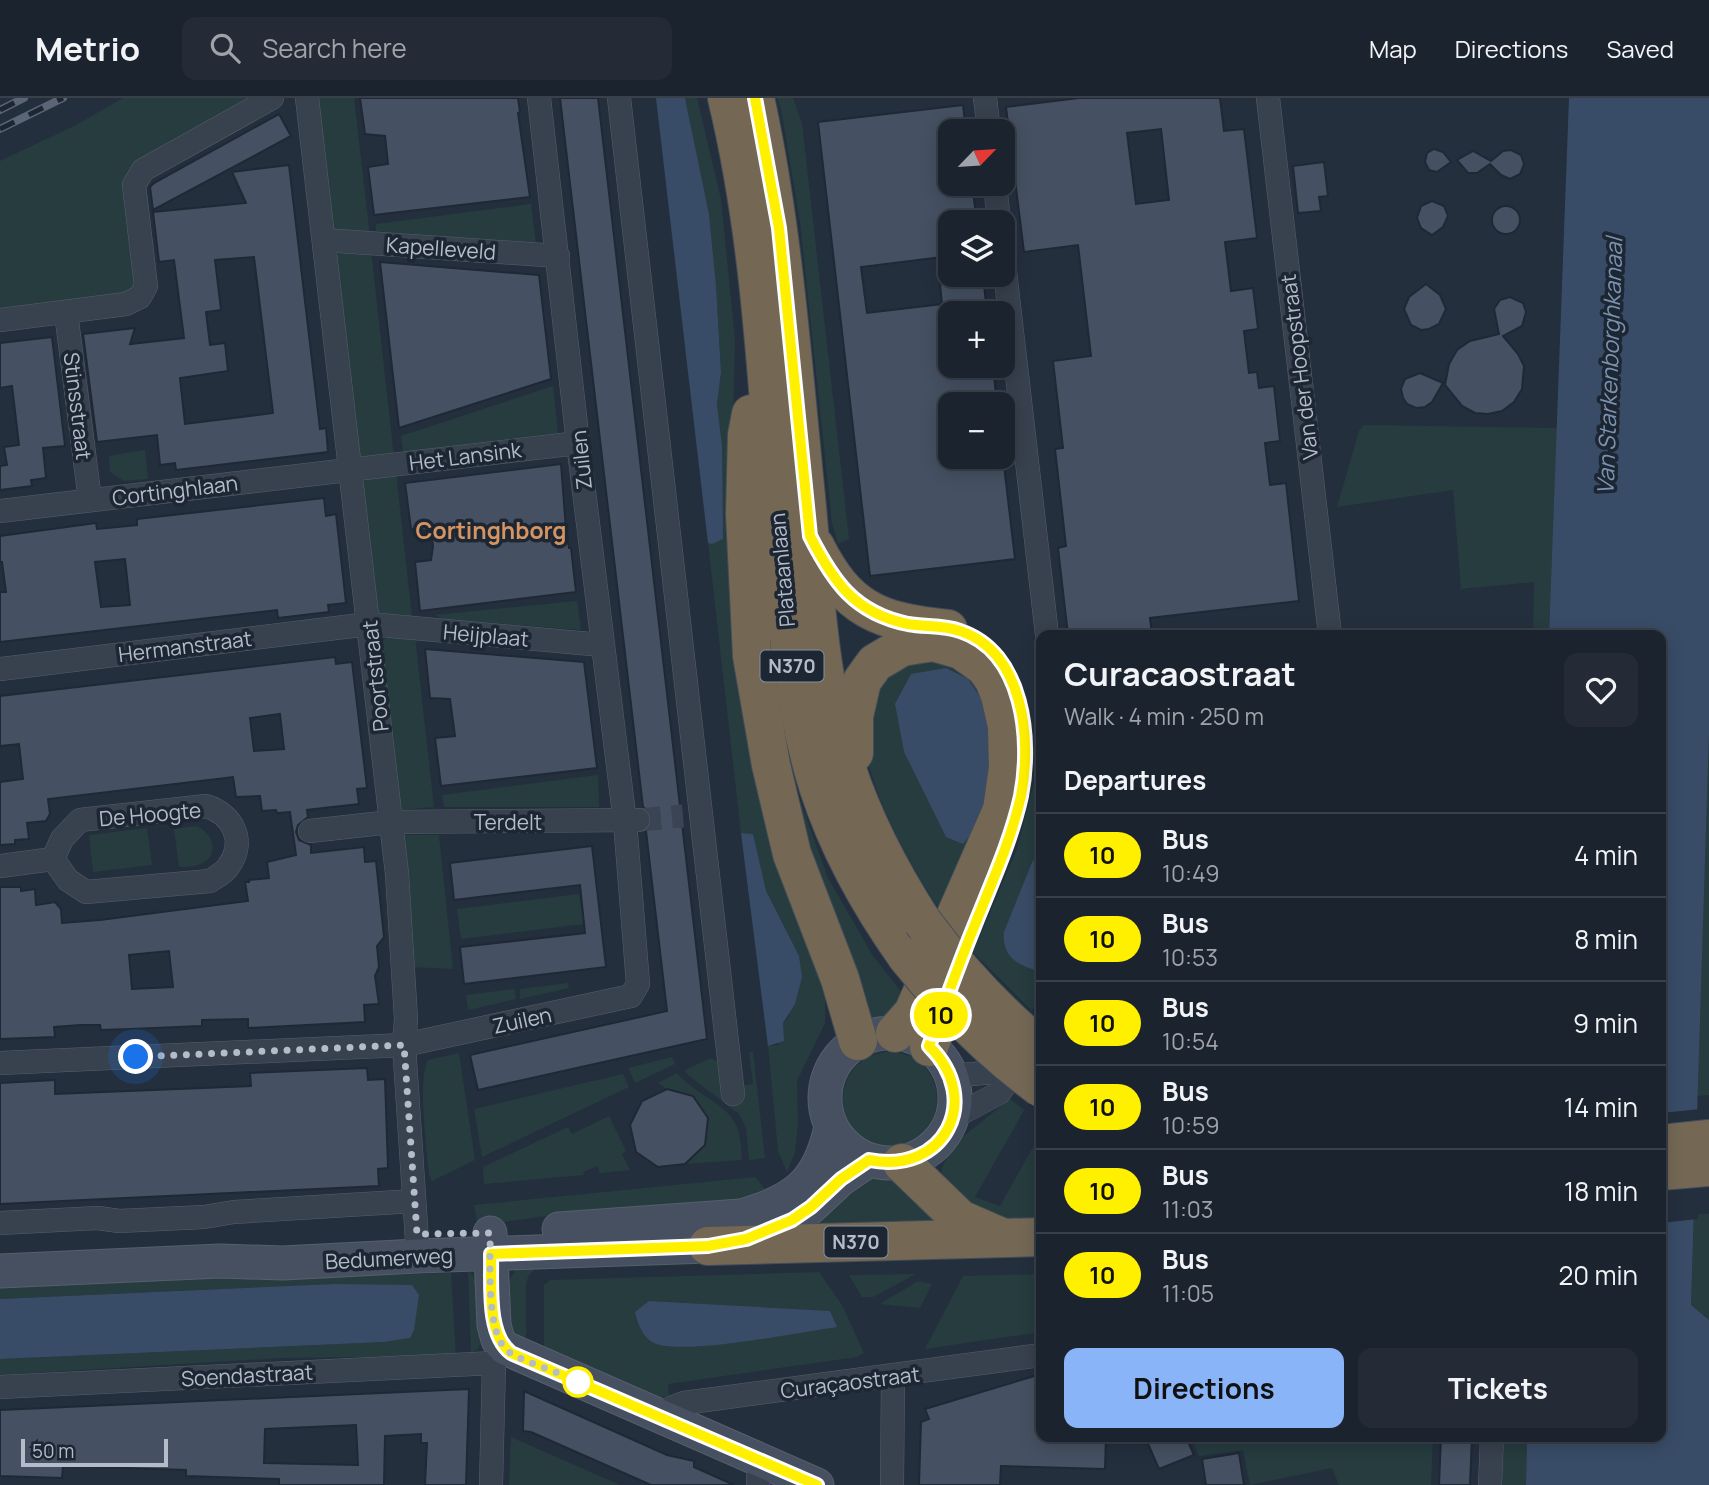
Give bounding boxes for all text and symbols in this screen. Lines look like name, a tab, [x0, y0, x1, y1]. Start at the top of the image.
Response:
search box	[182, 17, 672, 80]
text: Metrio	[35, 26, 140, 71]
icon: search	[206, 29, 244, 67]
text: Search here	[262, 30, 407, 66]
text: Map	[1369, 32, 1417, 65]
text: Directions	[1455, 32, 1568, 65]
text: Saved	[1606, 32, 1674, 65]
north arrow	[938, 119, 1015, 196]
map controls	[938, 119, 1015, 469]
button: layers	[938, 210, 1015, 287]
street label: Kapelleveld	[385, 230, 497, 266]
water label: Van Starkenborghkanaal	[1589, 234, 1630, 495]
street label: Van der Hoopstraat	[1274, 273, 1324, 461]
button: +	[938, 301, 1015, 378]
street label: Stinsstraat	[58, 351, 98, 461]
button: −	[938, 392, 1015, 469]
street label: Zuilen	[564, 429, 598, 491]
street label: Het Lansink	[407, 435, 523, 477]
street label: Cortinghlaan	[111, 468, 239, 512]
street label: Plataanlaan	[763, 512, 801, 628]
district label: Cortinghborg	[416, 514, 567, 546]
street label: Heijplaat	[442, 617, 530, 653]
street label: Poortstraat	[355, 619, 395, 733]
street label: Hermanstraat	[117, 624, 253, 668]
road number: N370	[760, 650, 824, 681]
text: Curacaostraat	[1064, 651, 1296, 696]
button: heart	[1564, 653, 1638, 727]
text: Walk · 4 min · 250 m	[1064, 700, 1264, 732]
text: Departures	[1064, 762, 1206, 798]
street label: De Hoogte	[98, 796, 202, 832]
street label: Terdelt	[474, 808, 542, 836]
text: Bus	[1162, 821, 1209, 857]
text: 4 min	[1574, 837, 1638, 873]
text: 10	[1089, 838, 1116, 871]
text: 10:49	[1162, 857, 1219, 889]
text: Bus	[1162, 905, 1209, 941]
text: 8 min	[1574, 921, 1638, 957]
text: 10	[1089, 922, 1116, 955]
text: 10:53	[1162, 941, 1218, 973]
text: Bus	[1162, 989, 1209, 1025]
line badge: 10	[909, 992, 972, 1038]
text: 10	[928, 998, 954, 1031]
street label: Zuilen	[490, 1000, 554, 1040]
text: 9 min	[1573, 1005, 1638, 1041]
text: 10	[1089, 1006, 1116, 1039]
text: 10:54	[1162, 1025, 1219, 1057]
your location	[118, 1039, 153, 1074]
text: Bus	[1162, 1073, 1209, 1109]
text: 14 min	[1564, 1089, 1638, 1125]
text: 10	[1089, 1090, 1116, 1123]
text: 10:59	[1162, 1109, 1219, 1141]
text: Bus	[1162, 1157, 1209, 1193]
text: 18 min	[1564, 1173, 1638, 1209]
text: 10	[1089, 1174, 1116, 1207]
text: 11:03	[1162, 1193, 1214, 1225]
road number: N370	[824, 1226, 888, 1258]
street label: Bedumerweg	[324, 1241, 454, 1275]
text: Bus	[1162, 1241, 1209, 1277]
text: 20 min	[1559, 1257, 1638, 1293]
text: 10	[1089, 1258, 1116, 1291]
text: 11:05	[1162, 1277, 1214, 1309]
button: Directions	[1064, 1348, 1344, 1428]
button: Tickets	[1358, 1348, 1638, 1428]
street label: Soendastraat	[180, 1358, 314, 1392]
street label: Curaçaostraat	[779, 1360, 921, 1404]
unlabelled marker	[563, 1367, 593, 1397]
scale bar	[21, 1436, 168, 1468]
text: 50 m	[32, 1438, 74, 1464]

